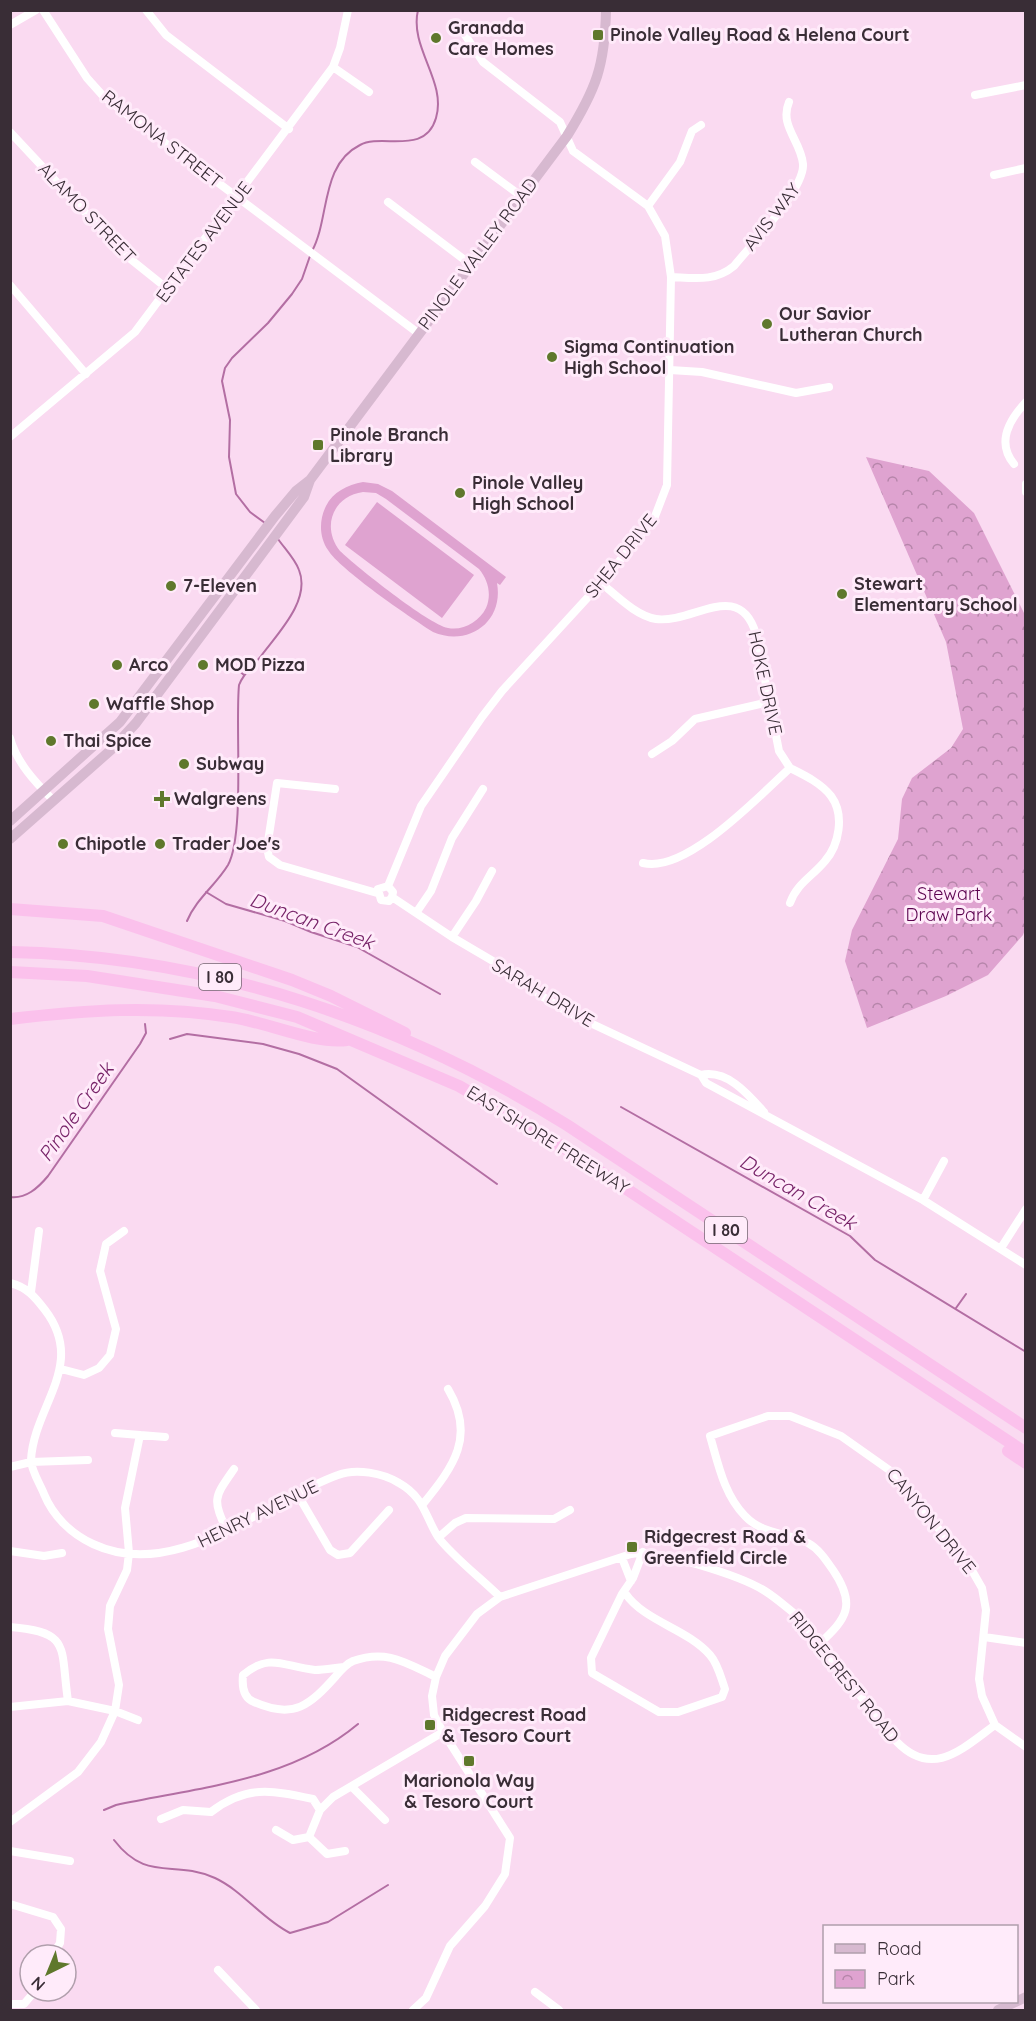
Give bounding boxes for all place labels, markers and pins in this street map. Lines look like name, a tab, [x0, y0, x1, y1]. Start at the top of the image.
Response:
place label: Granada Care Homes	[448, 16, 554, 60]
place label: Pinole Valley Road & Helena Court	[610, 23, 910, 46]
marker: Pinole Valley Road & Helena Court	[591, 28, 605, 42]
marker: Granada Care Homes	[429, 31, 443, 45]
place label: Our Savior Lutheran Church	[779, 302, 923, 346]
marker: Our Savior Lutheran Church	[760, 317, 774, 331]
place label: Sigma Continuation High School	[564, 335, 734, 379]
marker: Sigma Continuation High School	[545, 350, 559, 364]
place label: Pinole Branch Library	[330, 423, 449, 467]
marker: Pinole Branch Library	[311, 438, 325, 452]
place label: Pinole Valley High School	[472, 471, 583, 515]
marker: Pinole Valley High School	[453, 486, 467, 500]
place label: Stewart Elementary School	[854, 572, 1018, 616]
place label: 7-Eleven	[183, 574, 257, 597]
marker: 7-Eleven	[164, 579, 178, 593]
marker: Stewart Elementary School	[835, 587, 849, 601]
place label: Arco	[129, 653, 169, 676]
place label: MOD Pizza	[215, 653, 305, 676]
marker: Arco	[110, 658, 124, 672]
marker: MOD Pizza	[196, 658, 210, 672]
place label: Waffle Shop	[106, 692, 214, 715]
marker: Waffle Shop	[87, 697, 101, 711]
place label: Thai Spice	[63, 729, 152, 752]
marker: Thai Spice	[44, 734, 58, 748]
place label: Subway	[196, 752, 264, 775]
marker: Subway	[177, 757, 191, 771]
place label: Walgreens	[174, 787, 267, 810]
marker: Walgreens	[155, 792, 169, 806]
place label: Chipotle	[75, 832, 146, 855]
place label: Trader Joe's	[172, 832, 280, 855]
marker: Chipotle	[56, 837, 70, 851]
marker: Trader Joe's	[153, 837, 167, 851]
place label: Ridgecrest Road & Greenfield Circle	[644, 1525, 806, 1569]
marker: Ridgecrest Road & Greenfield Circle	[625, 1540, 639, 1554]
place label: Ridgecrest Road & Tesoro Court	[442, 1703, 586, 1747]
marker: Ridgecrest Road & Tesoro Court	[423, 1718, 437, 1732]
marker: Marionola Way & Tesoro Court	[462, 1754, 476, 1768]
place label: Marionola Way & Tesoro Court	[403, 1769, 535, 1813]

